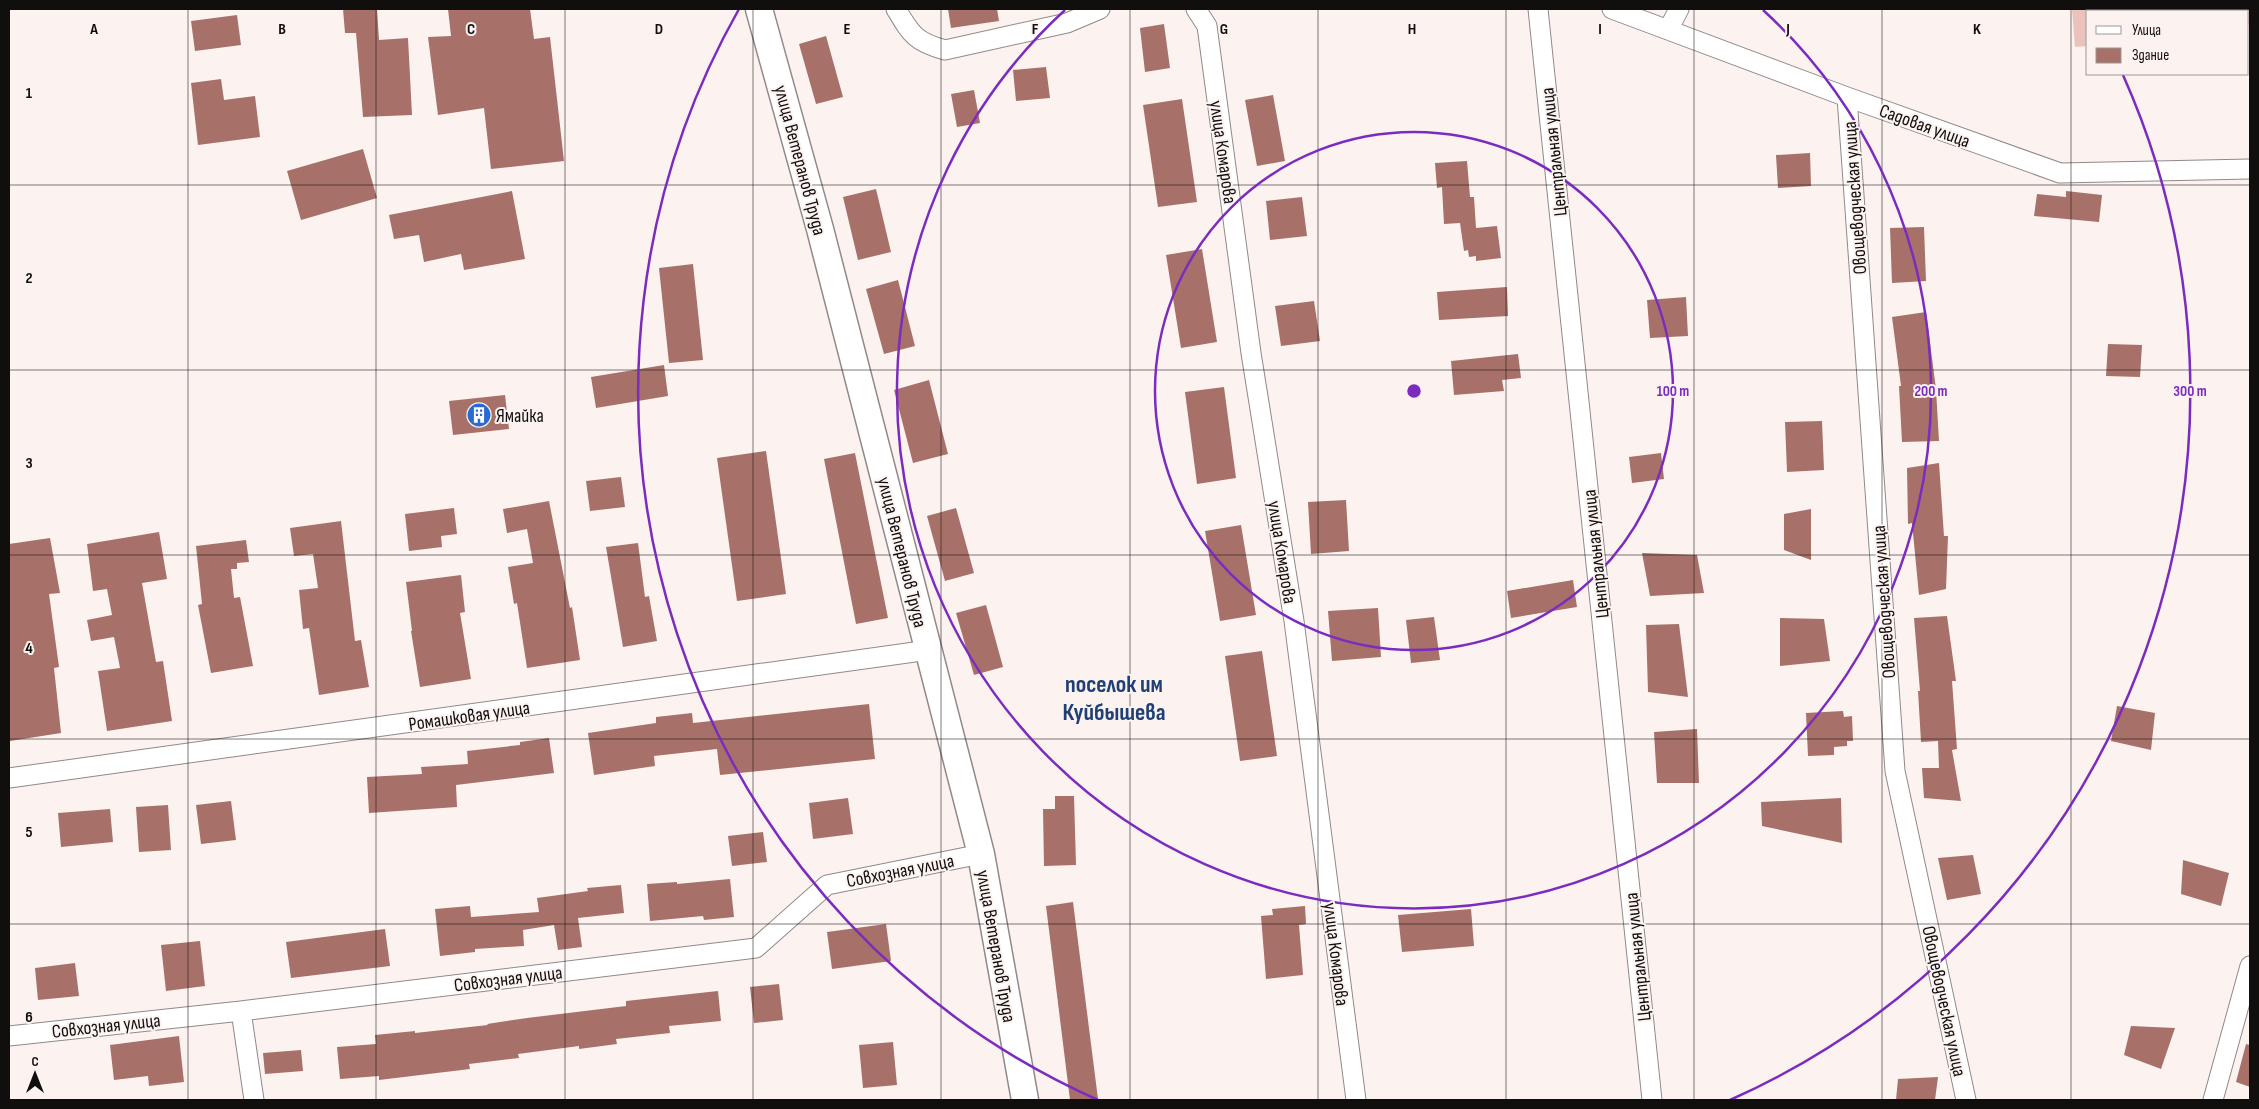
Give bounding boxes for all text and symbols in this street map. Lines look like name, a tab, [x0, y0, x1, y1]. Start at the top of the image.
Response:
legend	[2086, 10, 2249, 75]
text: A	[89, 20, 98, 39]
text: B	[278, 20, 286, 39]
text: C	[467, 20, 475, 39]
text: D	[655, 20, 663, 39]
text: E	[844, 20, 851, 39]
text: F	[1032, 20, 1039, 39]
text: G	[1220, 20, 1228, 39]
text: H	[1408, 20, 1416, 39]
text: I	[1598, 20, 1602, 39]
text: J	[1785, 20, 1790, 39]
text: K	[1973, 20, 1981, 39]
text: Улица	[2132, 21, 2161, 40]
text: Здание	[2132, 46, 2169, 65]
street label: улица Ветеранов Труда	[768, 83, 831, 238]
text: 1	[26, 84, 33, 103]
street label: Центральная улица	[1536, 86, 1573, 217]
street label: улица Комарова	[1204, 99, 1241, 205]
street label: Садовая улица	[1876, 99, 1973, 153]
street label: Овощеводческая улица	[1839, 121, 1872, 275]
text: 2	[25, 269, 33, 288]
centre of rings	[1405, 382, 1423, 400]
text: 100 m	[1657, 382, 1689, 401]
text: 200 m	[1914, 382, 1948, 401]
text: 300 m	[2173, 382, 2207, 401]
building icon: Ямайка	[466, 402, 492, 428]
place label: Ямайка	[496, 405, 544, 428]
text: 3	[25, 454, 33, 473]
street label: улица Ветеранов Труда	[872, 475, 931, 630]
street label: Центральная улица	[1578, 488, 1615, 619]
street label: улица Комарова	[1262, 499, 1301, 605]
street label: Овощеводческая улица	[1868, 525, 1901, 679]
text: 4	[25, 639, 33, 658]
district label: поселок им Куйбышева	[1062, 670, 1166, 727]
street label: Ромашковая улица	[407, 697, 531, 736]
text: 5	[25, 823, 33, 842]
street label: Совхозная улица	[845, 850, 956, 893]
street label: улица Ветеранов Труда	[971, 868, 1020, 1024]
street label: Центральная улица	[1620, 891, 1657, 1022]
street label: улица Комарова	[1318, 901, 1353, 1007]
street label: Овощеводческая улица	[1916, 924, 1971, 1079]
street label: Совхозная улица	[453, 961, 564, 998]
text: 6	[25, 1008, 33, 1027]
street label: Совхозная улица	[51, 1009, 162, 1044]
north arrow	[10, 1049, 60, 1099]
text: С	[31, 1053, 39, 1070]

